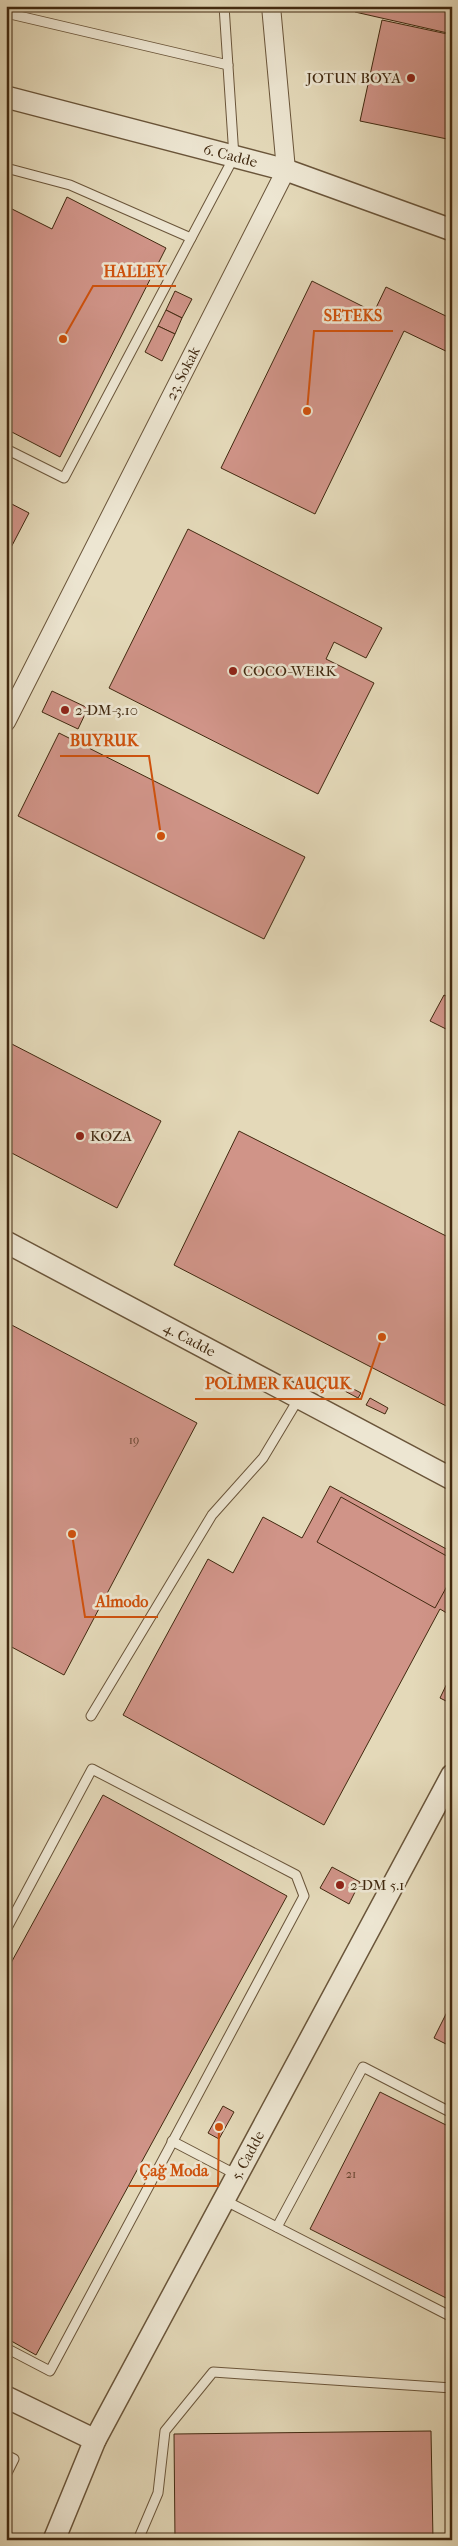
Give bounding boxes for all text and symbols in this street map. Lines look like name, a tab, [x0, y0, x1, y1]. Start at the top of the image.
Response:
place label: JOTUN BOYA	[305, 69, 401, 87]
marker: JOTUN BOYA	[405, 72, 417, 84]
street label: 6. Cadde	[202, 140, 260, 171]
callout: HALLEY	[93, 255, 176, 286]
text: HALLEY	[104, 262, 168, 281]
callout: SETEKS	[314, 300, 393, 331]
text: SETEKS	[324, 306, 382, 325]
street label: 23. Sokak	[162, 343, 204, 403]
place label: COCO-WERK	[243, 662, 338, 680]
marker: COCO-WERK	[227, 665, 239, 677]
place label: 2-DM-3.10	[75, 701, 138, 719]
marker: 2-DM-3.10	[59, 704, 71, 716]
callout: BUYRUK	[60, 725, 149, 756]
text: BUYRUK	[70, 731, 140, 750]
place label: KOZA	[90, 1127, 132, 1145]
marker: KOZA	[74, 1130, 86, 1142]
street label: 4. Cadde	[161, 1318, 219, 1361]
callout: POLİMER KAUÇUK	[195, 1368, 361, 1399]
text: POLİMER KAUÇUK	[205, 1373, 352, 1394]
house number: 19	[129, 1433, 139, 1447]
callout: Almodo	[85, 1586, 158, 1617]
text: Almodo	[95, 1592, 148, 1611]
place label: 2-DM 5.1	[350, 1876, 404, 1894]
marker: 2-DM 5.1	[334, 1879, 346, 1891]
street label: 5. Cadde	[227, 2127, 269, 2183]
callout: Çağ Moda	[129, 2155, 218, 2186]
text: Çağ Moda	[140, 2161, 209, 2181]
house number: 21	[346, 2167, 356, 2181]

